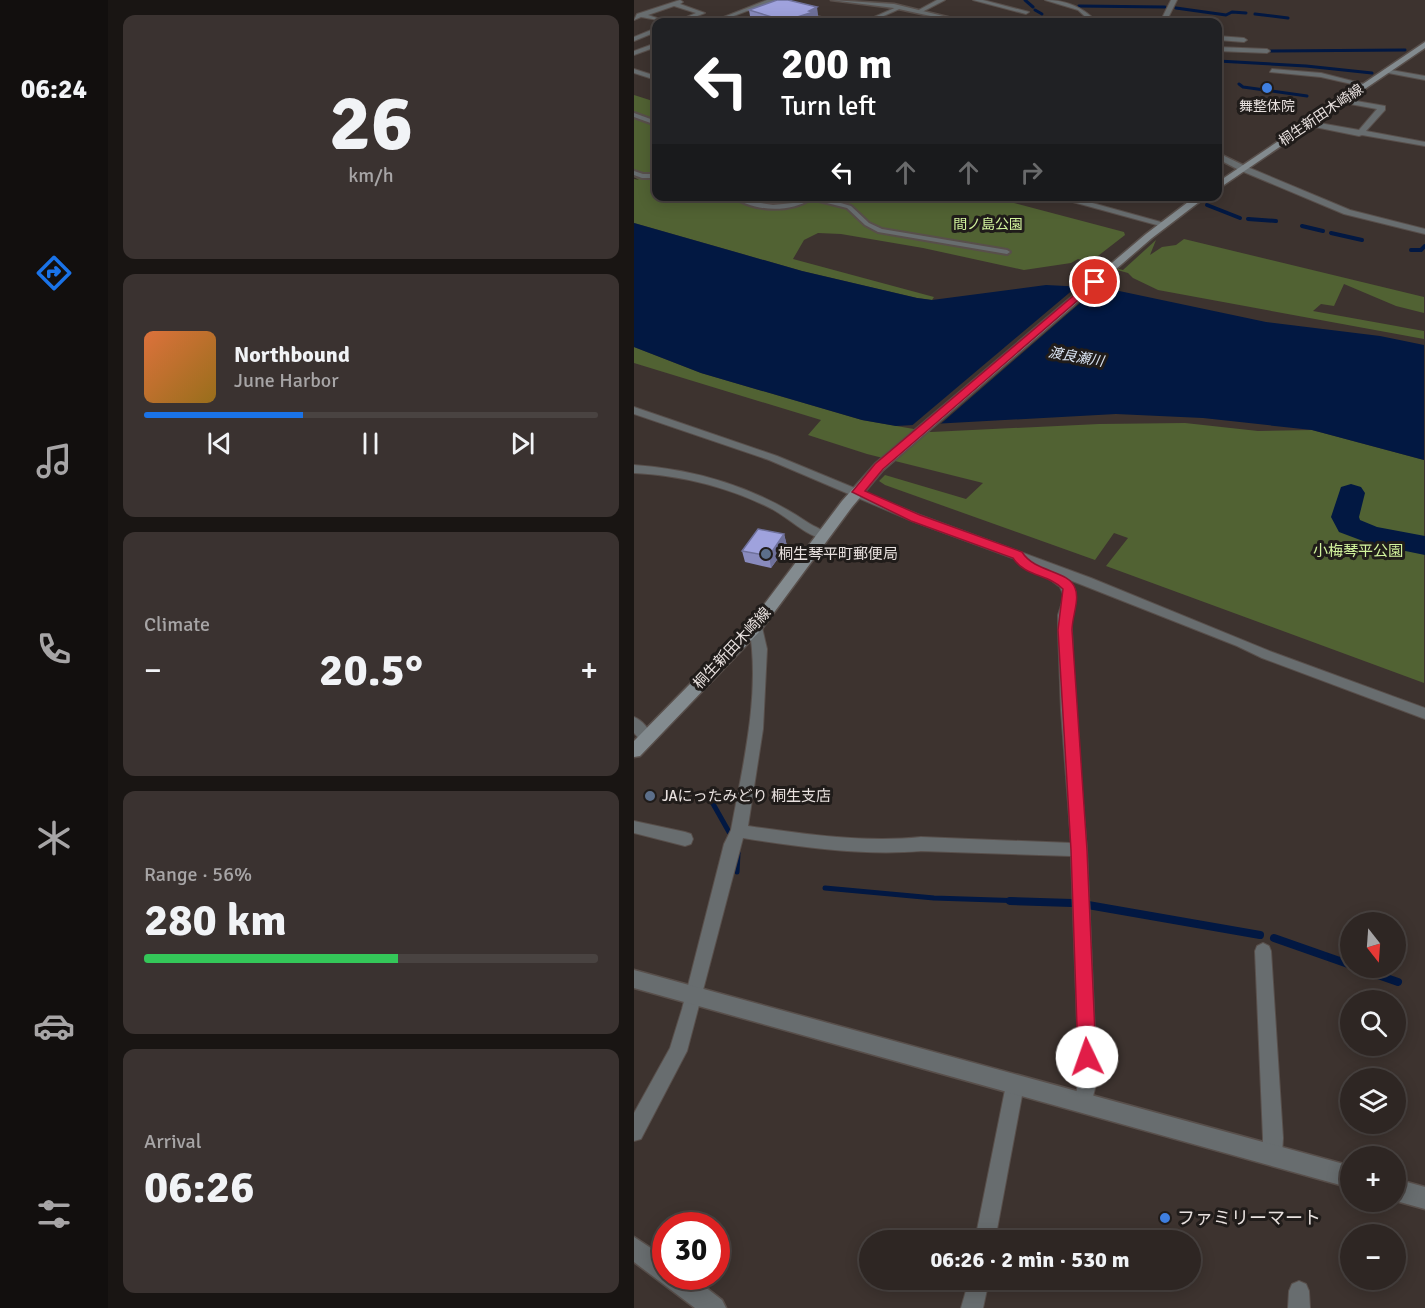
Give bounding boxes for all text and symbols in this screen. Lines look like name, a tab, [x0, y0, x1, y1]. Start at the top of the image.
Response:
text: 200 m	[781, 39, 892, 90]
icon: left	[682, 42, 760, 120]
text: 06:24	[21, 73, 87, 106]
text: 26	[329, 76, 413, 172]
marker: 舞整体院	[1260, 81, 1274, 95]
street label: 桐生新田木崎線	[1276, 81, 1366, 149]
text: Turn left	[781, 90, 876, 123]
place label: 舞整体院	[1239, 98, 1295, 115]
icon: left	[826, 156, 859, 189]
icon: ahead	[889, 156, 922, 189]
icon: ahead	[952, 156, 985, 189]
icon: right	[1015, 156, 1048, 189]
text: km/h	[348, 163, 394, 188]
park label: 間ノ島公園	[953, 216, 1023, 233]
icon: directions	[33, 252, 75, 294]
pin	[1069, 256, 1120, 307]
icon: arrive	[1078, 265, 1111, 298]
text: Northbound	[234, 341, 350, 368]
water label: 渡良瀬川	[1047, 344, 1107, 371]
text: June Harbor	[234, 368, 339, 393]
icon: previous	[203, 427, 236, 460]
icon: pause	[354, 427, 387, 460]
icon: next	[506, 427, 539, 460]
icon: music	[33, 440, 75, 482]
park label: 小梅琴平公園	[1313, 542, 1403, 560]
place label: 桐生琴平町郵便局	[778, 545, 898, 563]
marker: 桐生琴平町郵便局	[759, 547, 773, 561]
street label: 桐生新田木崎線	[690, 603, 774, 693]
text: Climate	[144, 612, 210, 637]
icon: phone	[33, 628, 75, 670]
text: 20.5°	[319, 643, 423, 698]
text: −	[144, 650, 162, 691]
text: +	[580, 650, 598, 691]
place label: JAにったみどり 桐生支店	[662, 787, 831, 805]
marker: JAにったみどり 桐生支店	[643, 789, 657, 803]
icon: climate	[33, 817, 75, 859]
text: Range · 56%	[144, 862, 252, 887]
text: 280 km	[144, 893, 287, 948]
north arrow	[1340, 912, 1406, 978]
map controls	[1340, 912, 1406, 1290]
button: search	[1340, 990, 1406, 1056]
icon: car	[33, 1005, 75, 1047]
position arrow	[1055, 1025, 1119, 1089]
button: layers	[1340, 1068, 1406, 1134]
text: Arrival	[144, 1129, 202, 1154]
button: +	[1340, 1146, 1406, 1212]
text: 06:26	[144, 1160, 254, 1215]
icon: filters	[33, 1193, 75, 1235]
place label: ファミリーマート	[1177, 1207, 1321, 1229]
marker: ファミリーマート	[1158, 1211, 1172, 1225]
speed limit sign: 30	[652, 1212, 730, 1290]
button: −	[1340, 1224, 1406, 1290]
text: 06:26 · 2 min · 530 m	[930, 1246, 1130, 1273]

